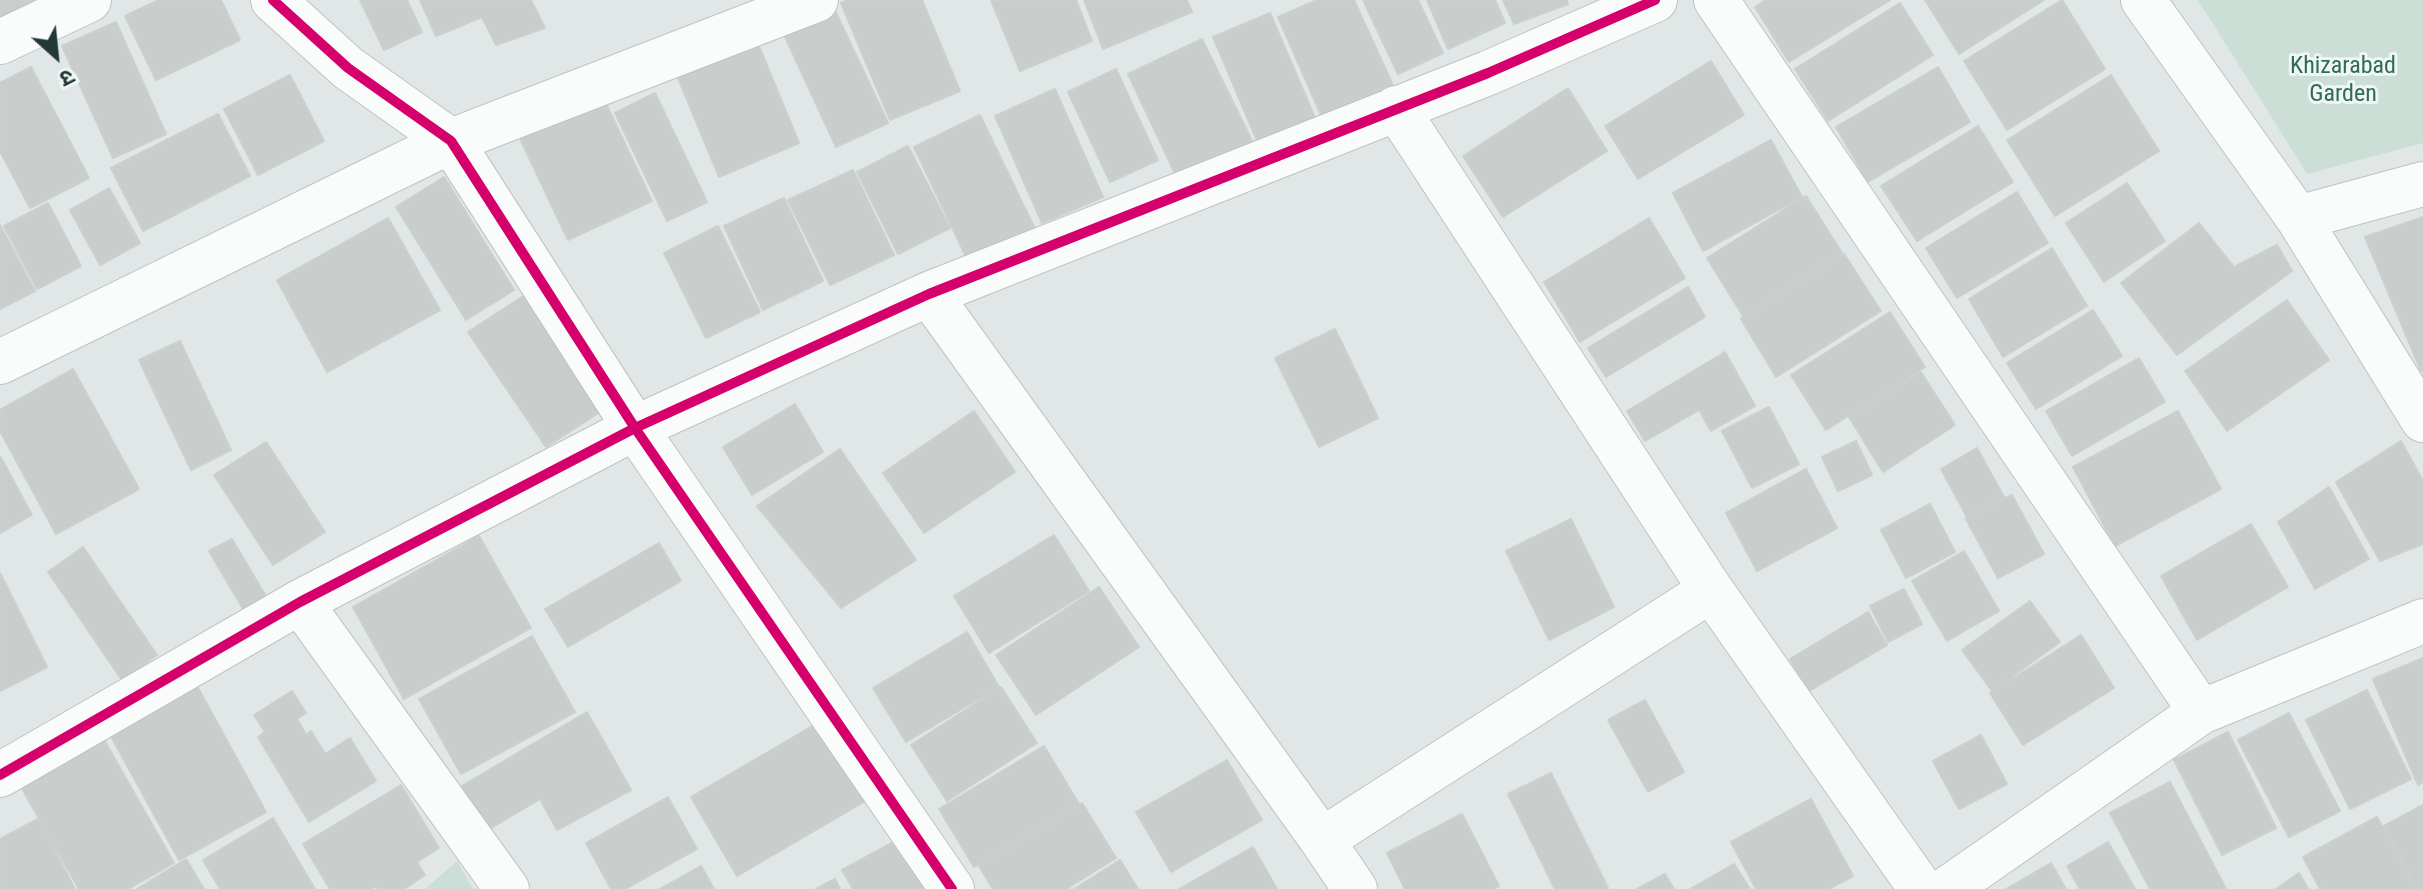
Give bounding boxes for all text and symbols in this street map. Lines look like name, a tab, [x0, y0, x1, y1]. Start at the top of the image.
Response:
north arrow	[16, 16, 96, 96]
park label: Khizarabad Garden	[2290, 53, 2396, 109]
text: उ	[56, 64, 79, 92]

